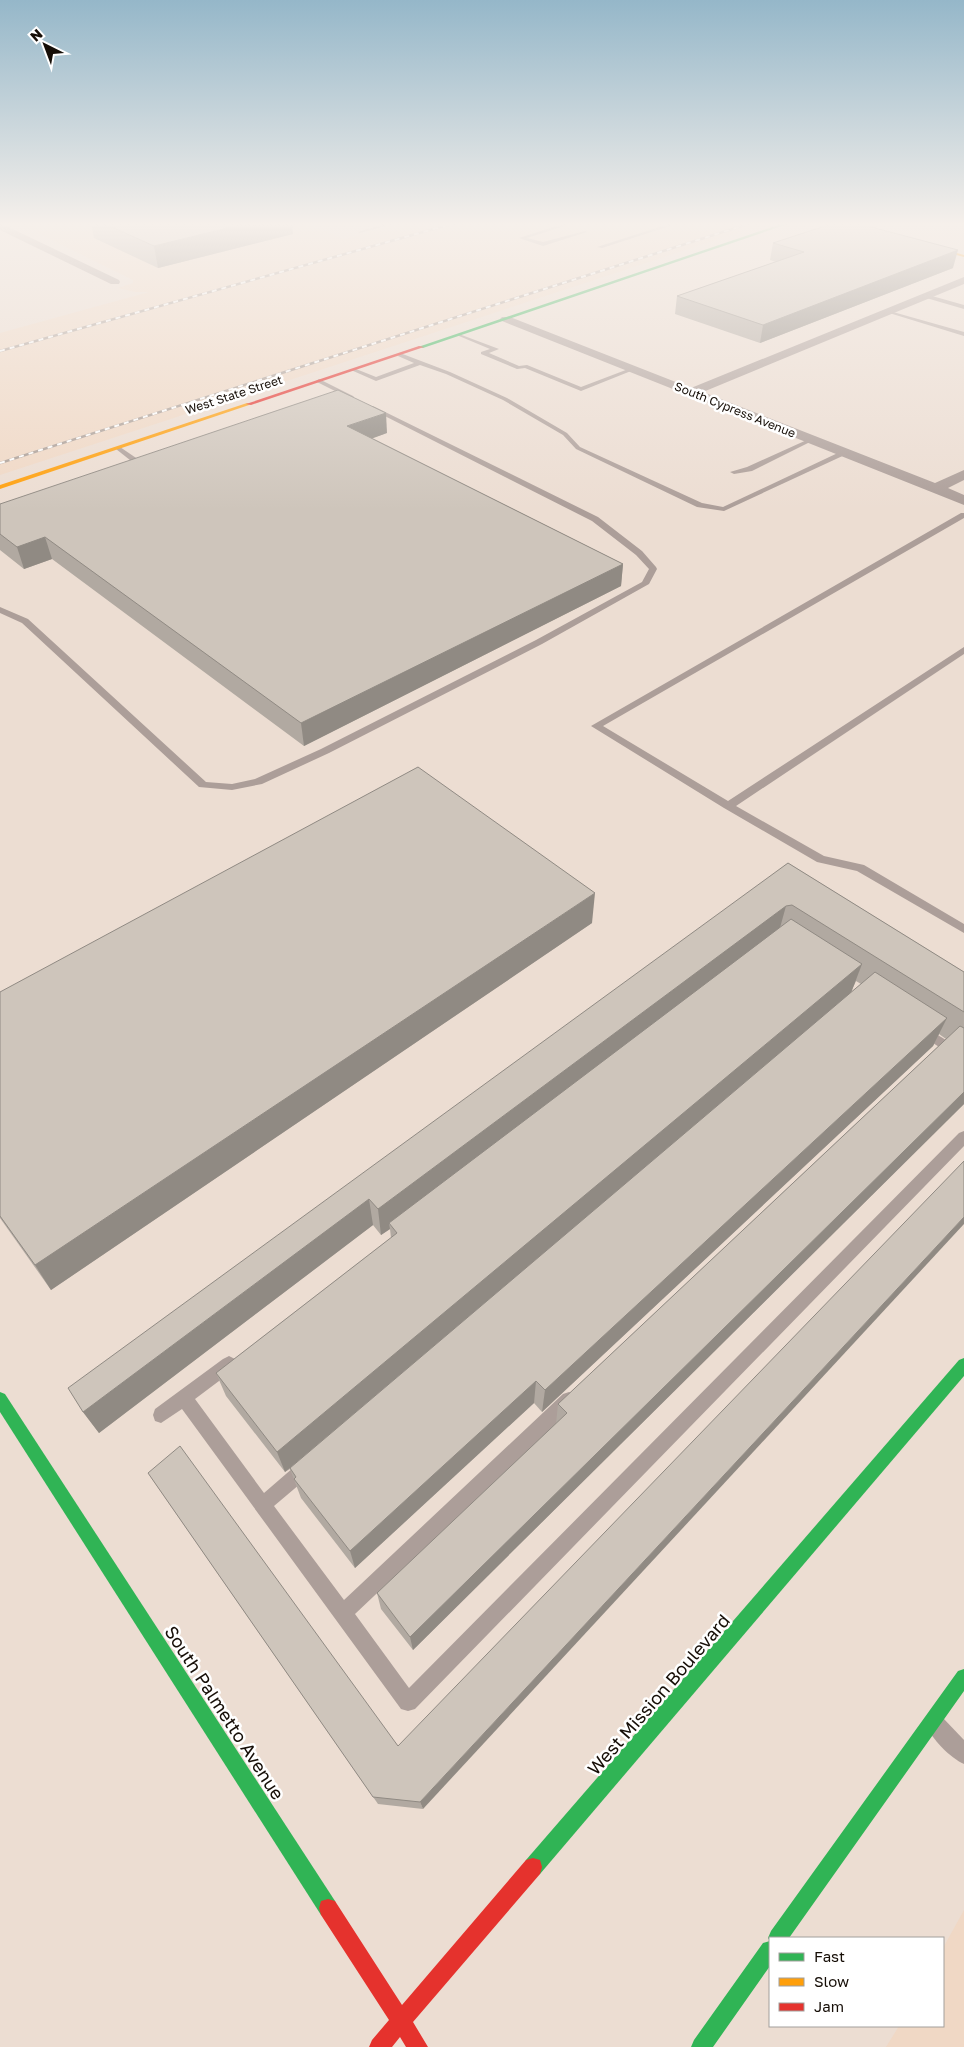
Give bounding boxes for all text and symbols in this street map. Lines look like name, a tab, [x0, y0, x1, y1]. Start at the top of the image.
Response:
north arrow	[20, 20, 70, 70]
text: N	[26, 25, 46, 45]
street label: West State Street	[183, 372, 285, 417]
street label: South Cypress Avenue	[672, 378, 798, 441]
street label: West Mission Boulevard	[582, 1609, 734, 1779]
street label: South Palmetto Avenue	[160, 1621, 289, 1804]
legend	[769, 1937, 944, 2027]
text: Fast	[814, 1947, 845, 1965]
text: Slow	[814, 1972, 849, 1990]
text: Jam	[814, 1997, 844, 2015]

